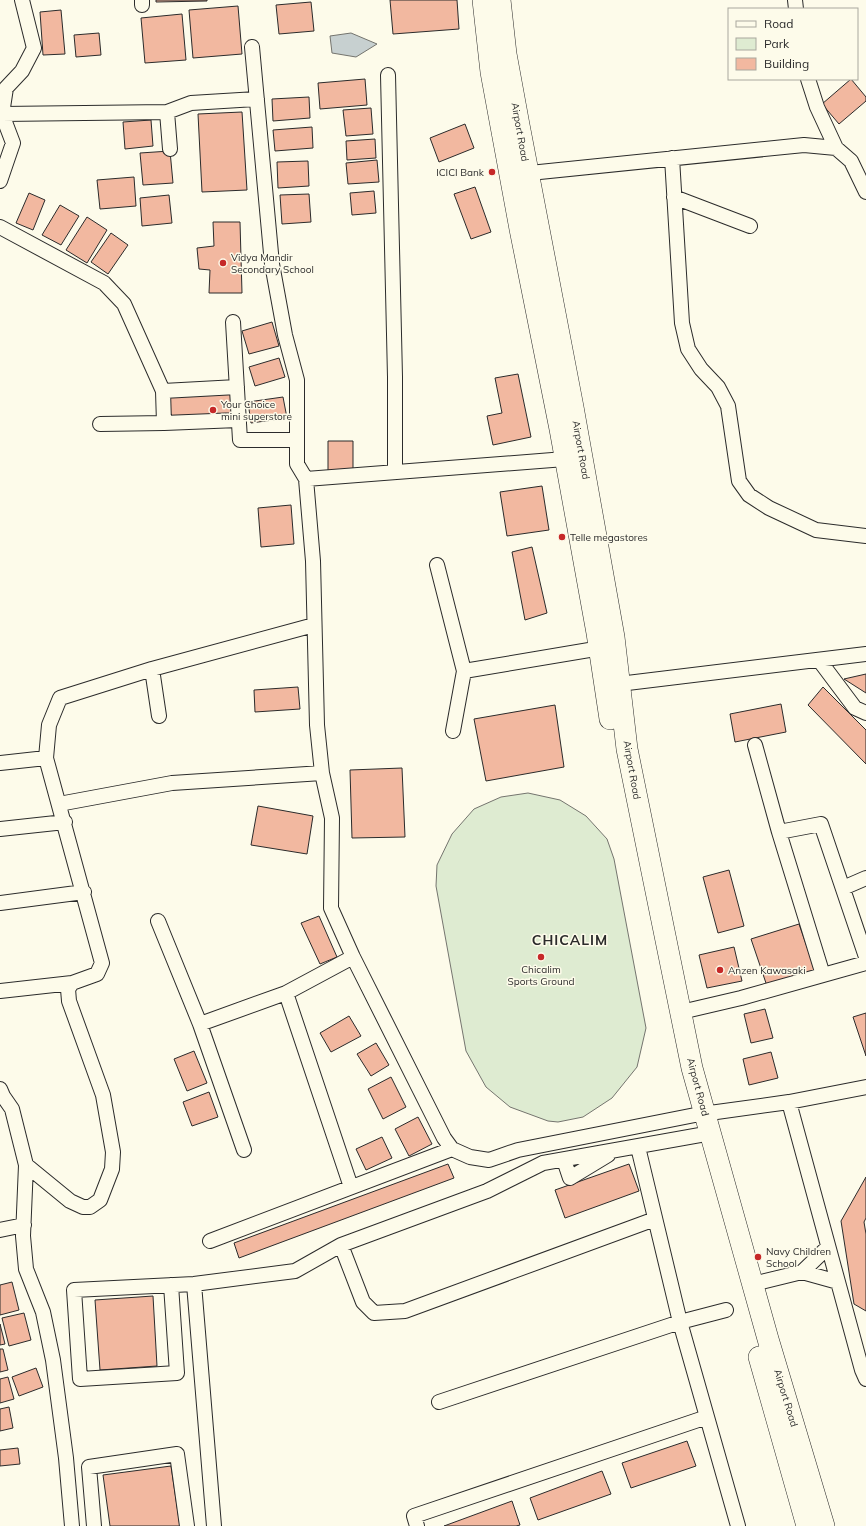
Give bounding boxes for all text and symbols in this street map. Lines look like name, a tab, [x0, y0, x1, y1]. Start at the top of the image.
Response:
legend	[728, 8, 858, 80]
text: Road	[764, 16, 793, 31]
text: Park	[764, 36, 790, 51]
text: Building	[764, 56, 809, 71]
street label: Airport Road	[508, 102, 532, 162]
place label: ICICI Bank	[436, 166, 485, 179]
marker: ICICI Bank	[487, 167, 497, 177]
place label: Vidya Mandir Secondary School	[231, 251, 314, 276]
marker: Vidya Mandir Secondary School	[218, 258, 228, 268]
place label: Your Choice mini superstore	[220, 398, 292, 423]
marker: Your Choice mini superstore	[208, 405, 218, 415]
street label: Airport Road	[569, 420, 593, 480]
place label: Telle megastores	[570, 531, 648, 544]
marker: Telle megastores	[557, 532, 567, 542]
street label: Airport Road	[620, 740, 644, 800]
district label: CHICALIM	[532, 931, 608, 949]
marker: Chicalim Sports Ground	[536, 952, 546, 962]
place label: Chicalim Sports Ground	[507, 963, 575, 988]
place label: Anzen Kawasaki	[728, 964, 806, 977]
marker: Anzen Kawasaki	[715, 965, 725, 975]
street label: Airport Road	[684, 1057, 712, 1117]
place label: Navy Children School	[766, 1245, 831, 1270]
marker: Navy Children School	[753, 1252, 763, 1262]
street label: Airport Road	[771, 1368, 801, 1428]

